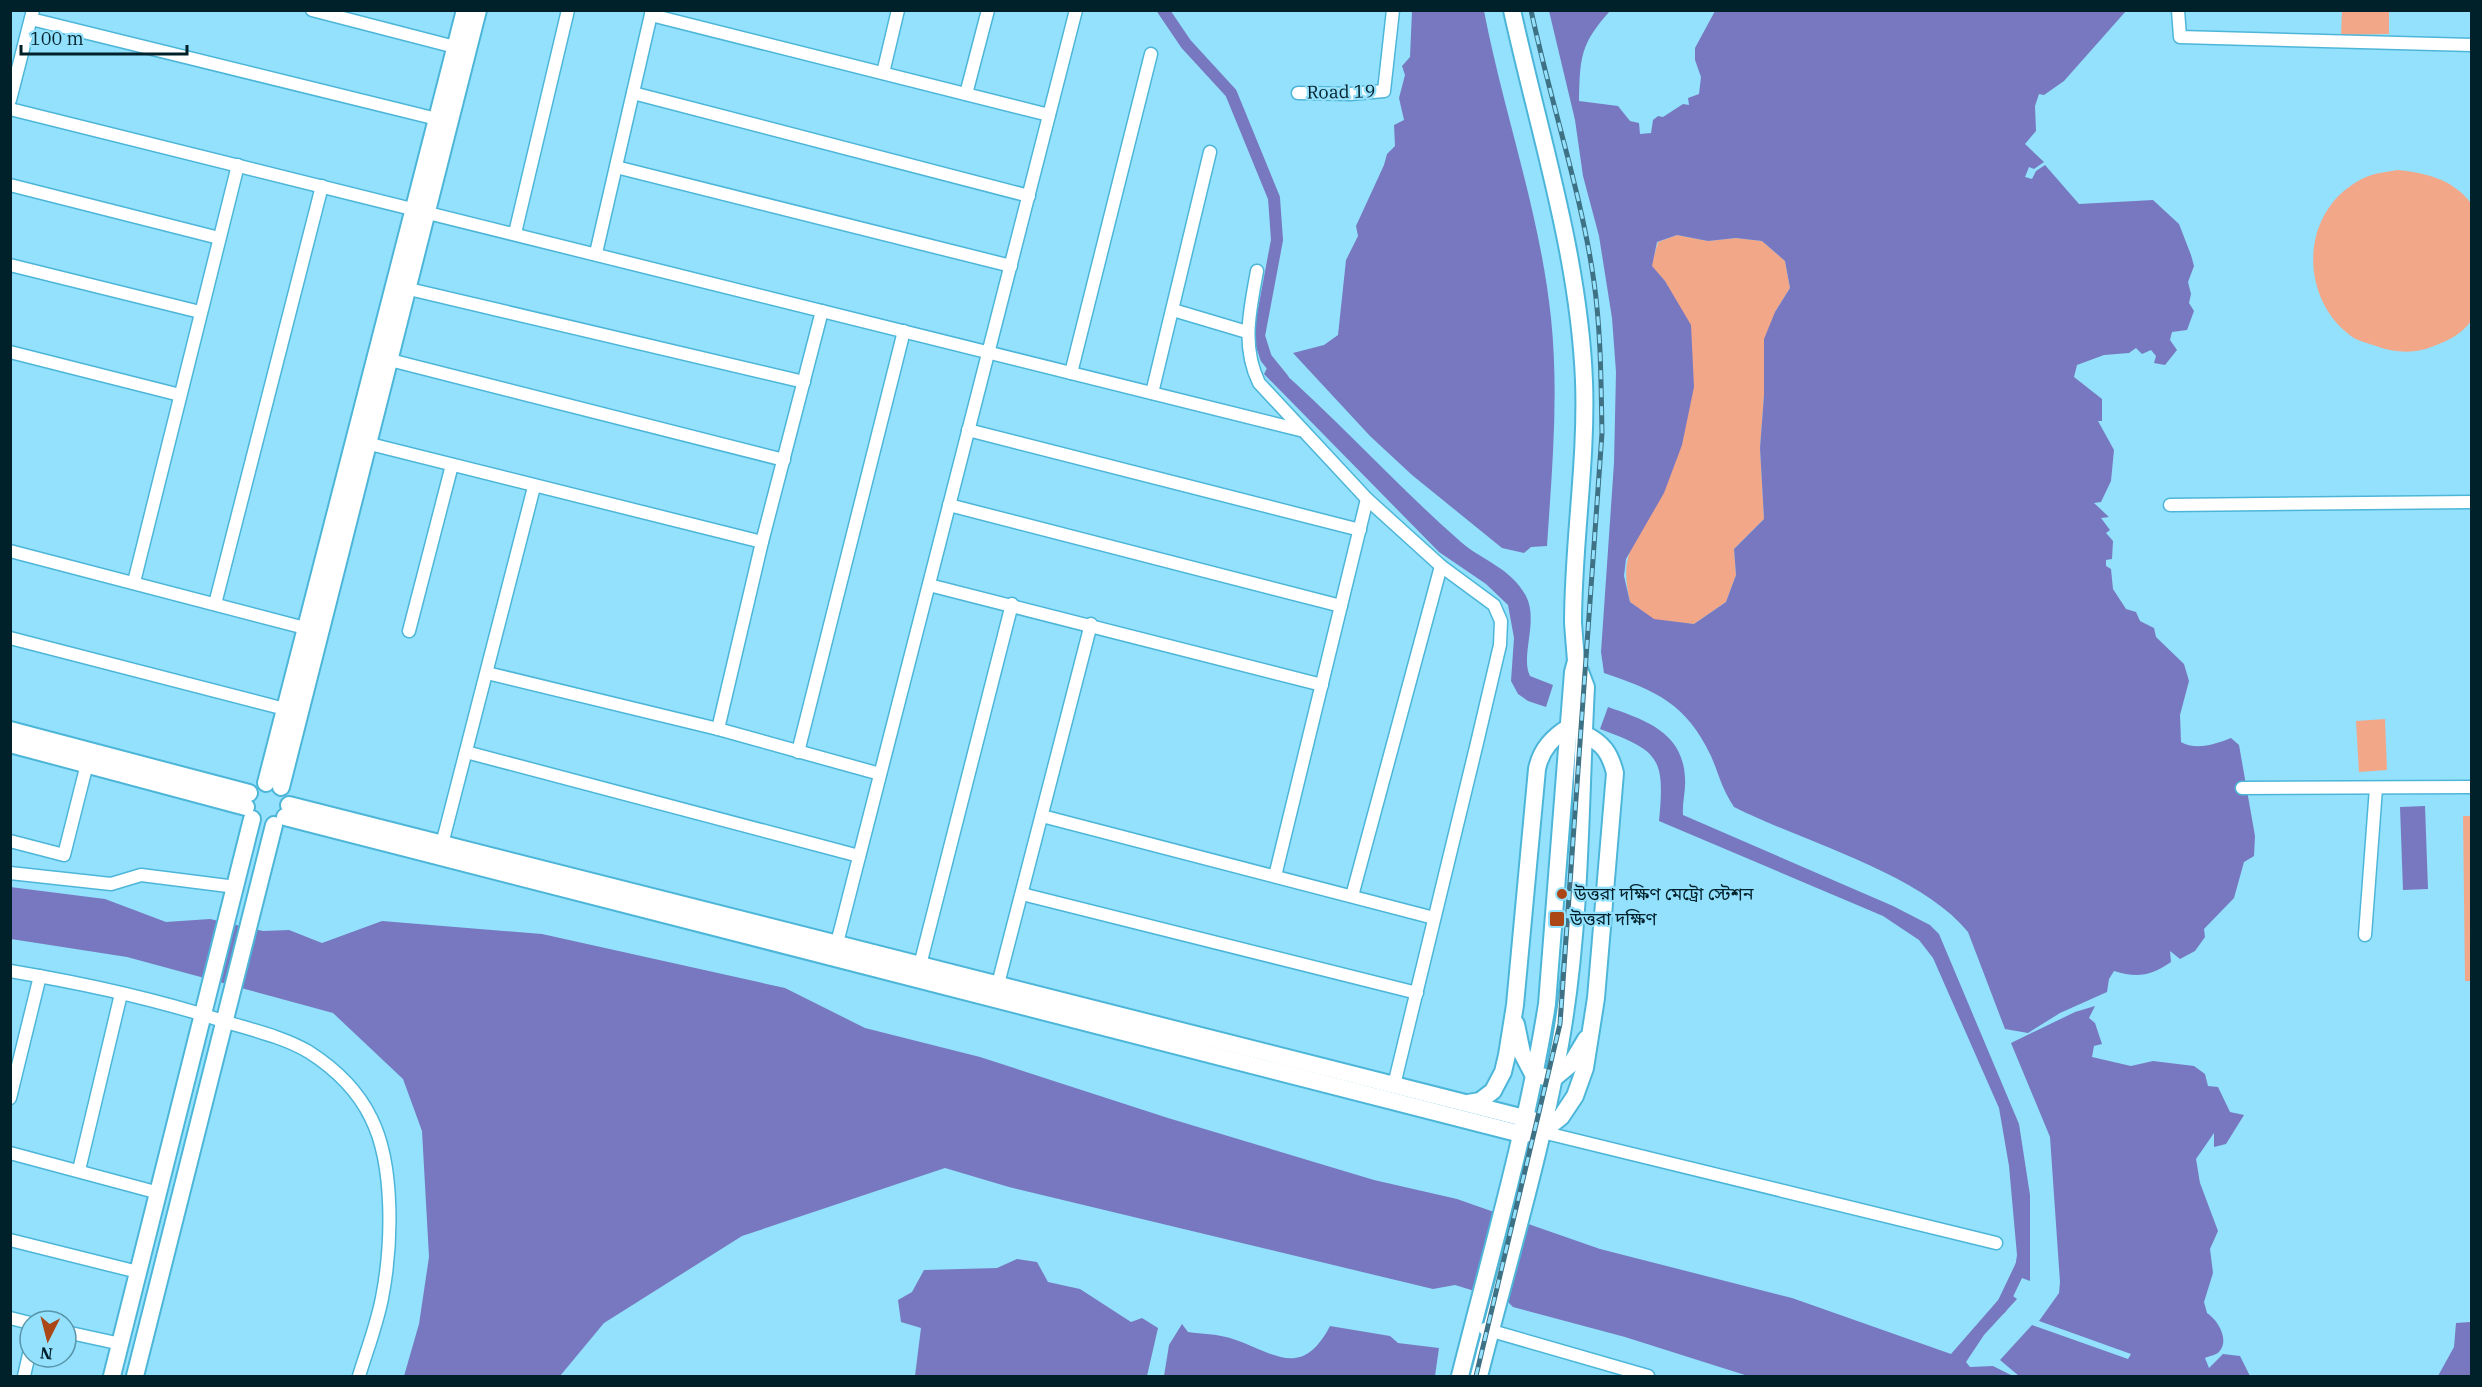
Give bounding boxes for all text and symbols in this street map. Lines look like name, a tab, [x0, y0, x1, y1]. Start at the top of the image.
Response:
scale bar	[21, 18, 188, 56]
text: 100 m	[30, 27, 84, 50]
street label: Road 19	[1306, 79, 1376, 104]
place label: উত্তরা দক্ষিণ মেট্রো স্টেশন	[1573, 882, 1755, 905]
marker: উত্তরা দক্ষিণ মেট্রো স্টেশন	[1555, 887, 1569, 901]
place label: উত্তরা দক্ষিণ	[1569, 907, 1657, 930]
marker: উত্তরা দক্ষিণ	[1548, 910, 1566, 928]
north arrow	[18, 1309, 78, 1369]
text: N	[39, 1343, 54, 1365]

